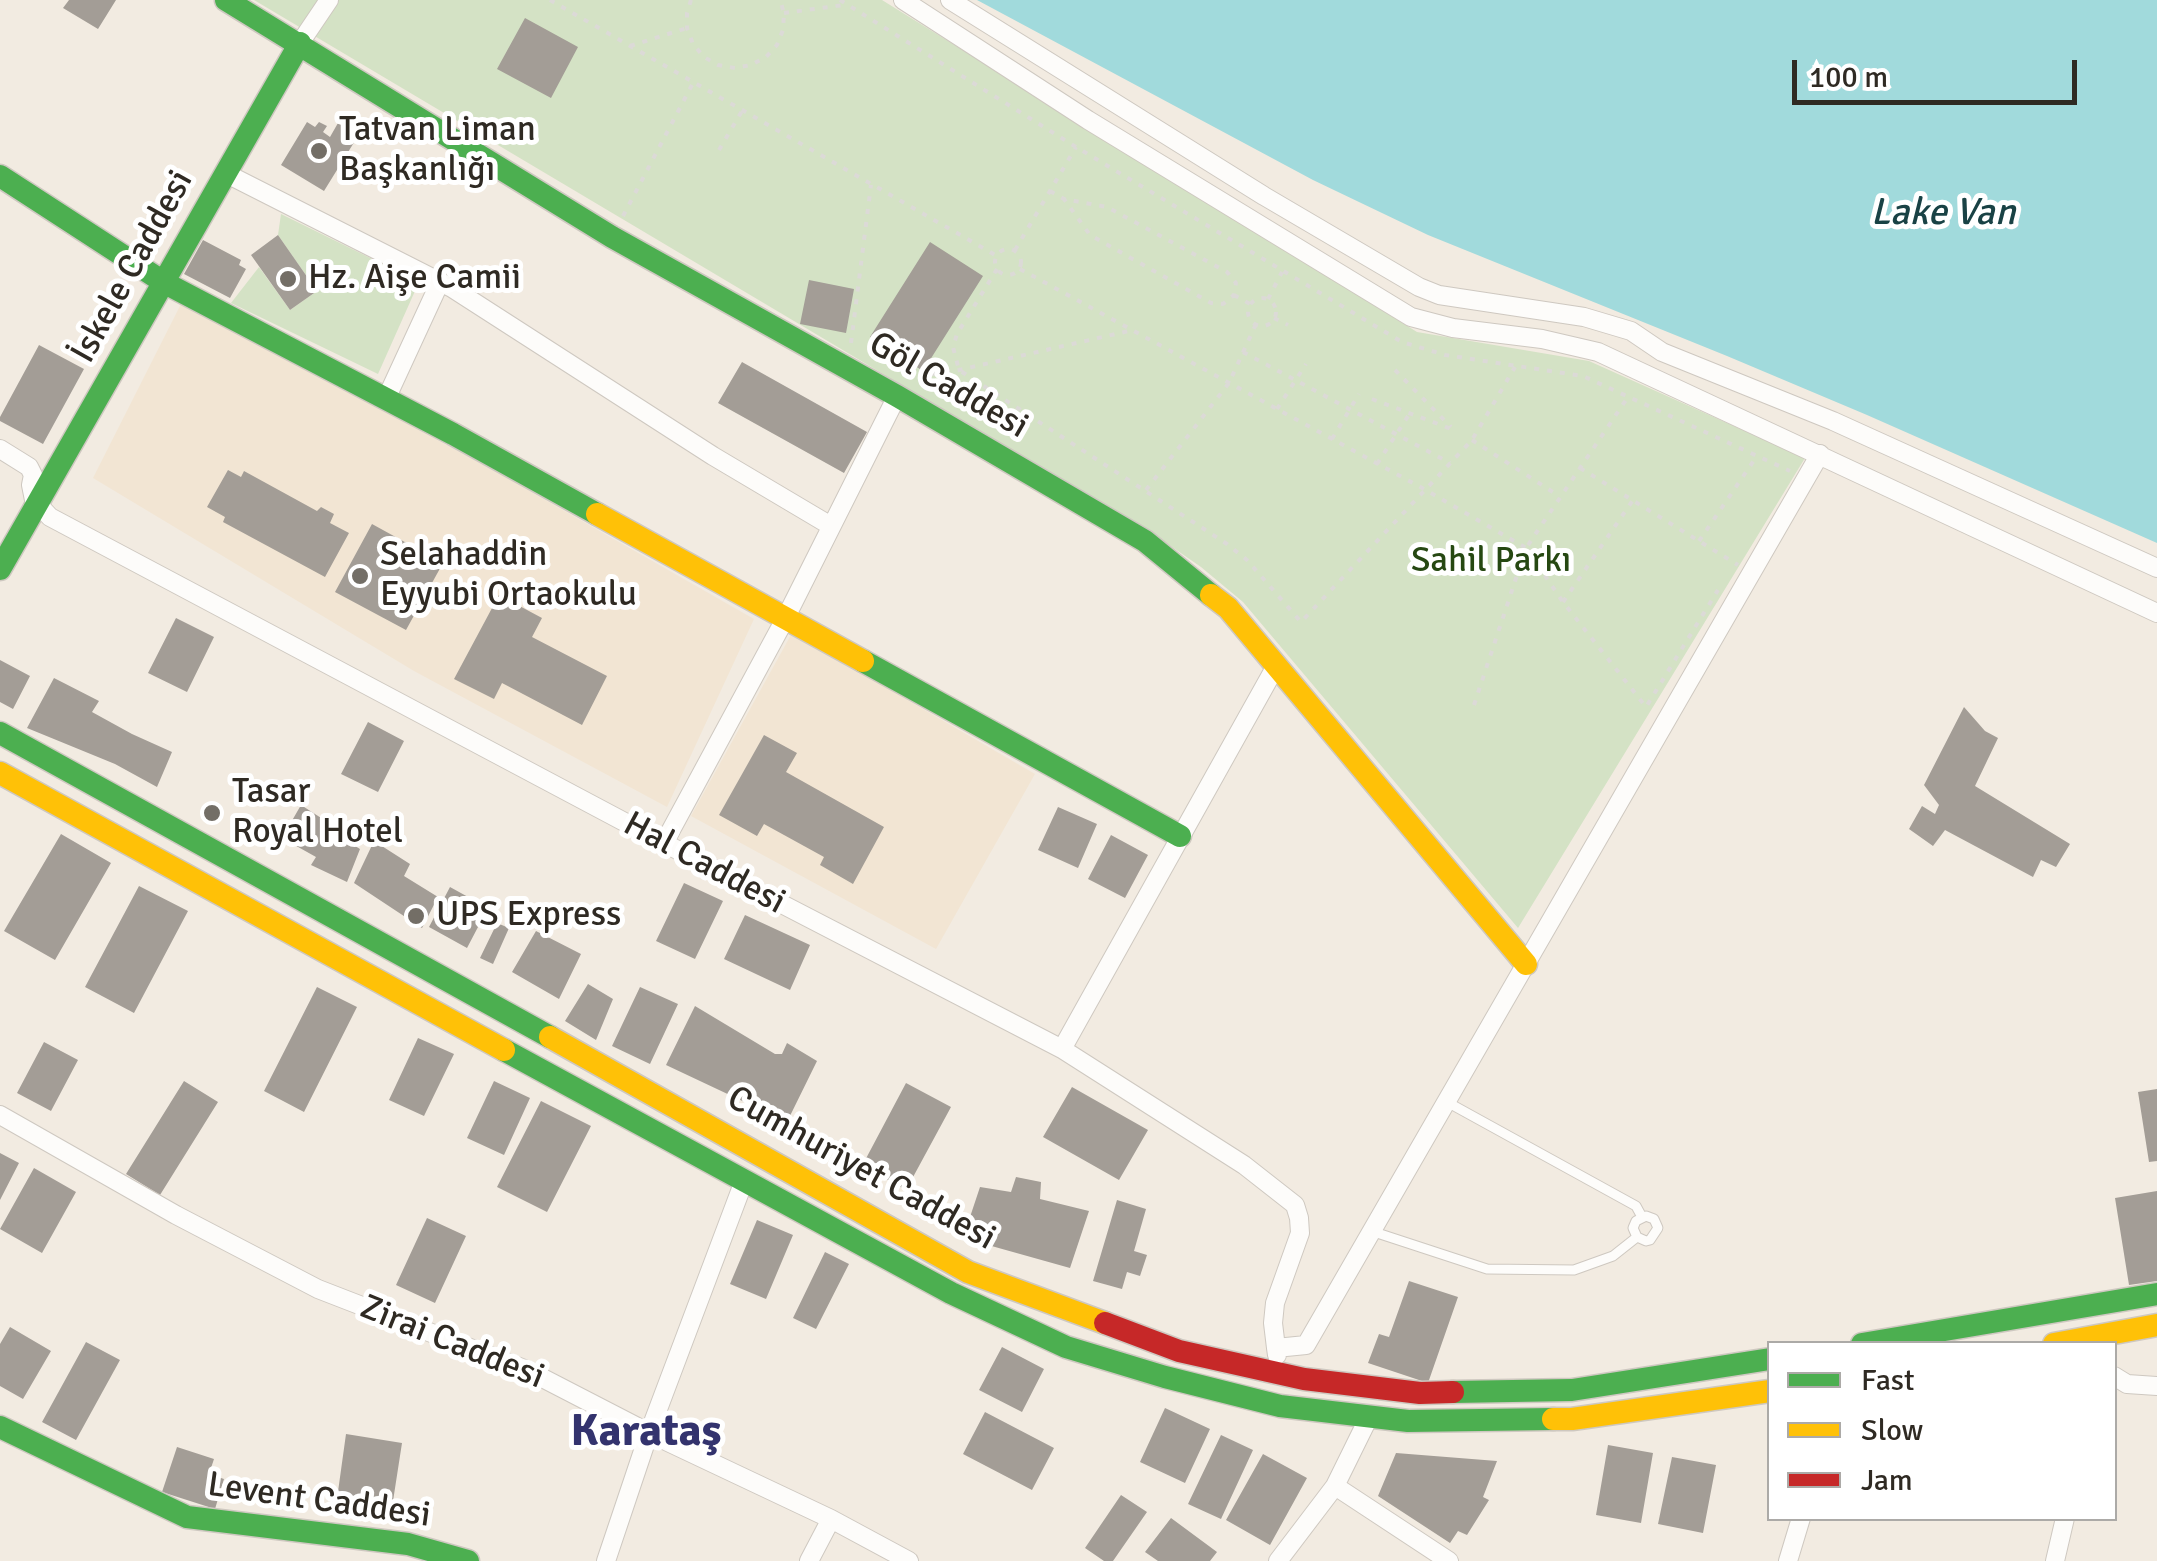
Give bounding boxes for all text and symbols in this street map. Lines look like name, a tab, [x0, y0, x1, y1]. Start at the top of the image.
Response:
scale bar	[1797, 40, 2082, 102]
text: 100 m	[1809, 59, 1888, 96]
place label: Tatvan Liman Başkanlığı	[339, 110, 536, 192]
marker: Tatvan Liman Başkanlığı	[308, 140, 330, 162]
street label: İskele Caddesi	[63, 164, 203, 370]
water label: Lake Van	[1871, 191, 2015, 237]
place label: Hz. Aişe Camii	[308, 258, 521, 300]
marker: Hz. Aişe Camii	[277, 268, 299, 290]
street label: Göl Caddesi	[861, 324, 1035, 448]
place label: Selahaddin Eyyubi Ortaokulu	[380, 535, 637, 617]
park label: Sahil Parkı	[1411, 541, 1571, 583]
marker: Selahaddin Eyyubi Ortaokulu	[349, 565, 371, 587]
place label: Tasar Royal Hotel	[232, 772, 403, 854]
marker: Tasar Royal Hotel	[201, 802, 223, 824]
street label: Hal Caddesi	[616, 804, 792, 924]
place label: UPS Express	[436, 895, 621, 937]
marker: UPS Express	[405, 905, 427, 927]
street label: Cumhuriyet Caddesi	[720, 1078, 1002, 1260]
street label: Zirai Caddesi	[354, 1287, 550, 1399]
legend	[1767, 1341, 2117, 1521]
text: Fast	[1861, 1362, 1914, 1399]
district label: Karataş	[570, 1406, 722, 1460]
text: Slow	[1861, 1412, 1923, 1449]
text: Jam	[1861, 1462, 1913, 1499]
street label: Levent Caddesi	[205, 1465, 433, 1537]

